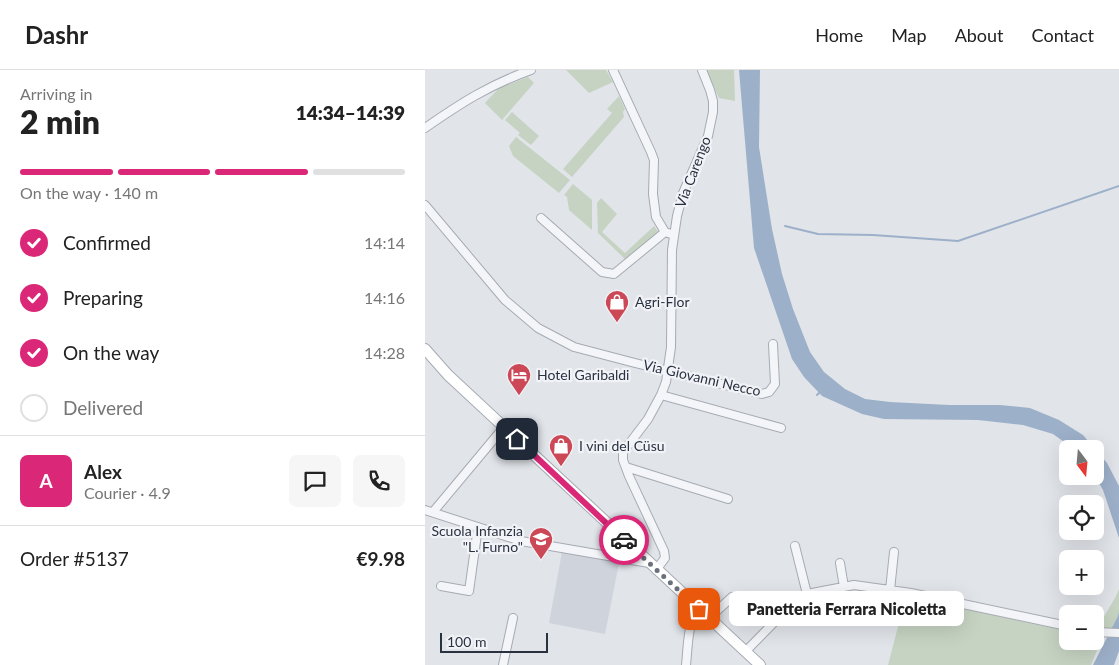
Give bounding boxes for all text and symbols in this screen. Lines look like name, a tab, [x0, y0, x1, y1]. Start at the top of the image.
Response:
text: Dashr	[25, 20, 88, 49]
text: Home	[815, 24, 863, 46]
text: Map	[891, 24, 927, 46]
text: About	[955, 24, 1004, 46]
text: Contact	[1032, 24, 1094, 46]
text: Arriving in	[20, 84, 93, 103]
text: 14:34–14:39	[296, 101, 405, 124]
text: 2 min	[20, 102, 100, 141]
street label: Via Carengo	[671, 134, 714, 210]
text: On the way · 140 m	[20, 183, 158, 202]
icon: check	[20, 229, 48, 257]
text: Confirmed	[63, 231, 151, 254]
text: 14:14	[364, 233, 405, 252]
icon: check	[20, 284, 48, 312]
text: Preparing	[63, 286, 143, 309]
text: 14:16	[364, 288, 405, 307]
shop icon: Agri-Flor	[604, 289, 630, 323]
place label: Agri-Flor	[635, 293, 690, 310]
icon: check	[20, 339, 48, 367]
text: On the way	[63, 341, 159, 364]
text: 14:28	[364, 343, 405, 362]
street label: Via Giovanni Necco	[642, 356, 763, 399]
hotel icon: Hotel Garibaldi	[506, 362, 532, 396]
place label: Hotel Garibaldi	[537, 366, 629, 383]
text: Delivered	[63, 396, 143, 419]
pin	[496, 418, 538, 460]
icon: home	[503, 425, 531, 453]
shop icon: I vini del Cüsu	[548, 433, 574, 467]
place label: I vini del Cüsu	[579, 437, 665, 454]
north arrow	[1059, 440, 1104, 485]
map controls	[1059, 440, 1104, 650]
button: chat	[289, 455, 341, 507]
button: phone	[353, 455, 405, 507]
text: Alex	[84, 460, 122, 483]
text: A	[39, 469, 53, 492]
text: Courier · 4.9	[84, 483, 171, 502]
button: locate	[1059, 495, 1104, 540]
courier	[599, 515, 649, 565]
place label: Scuola Infanzia "L. Furno"	[431, 522, 523, 555]
school or university icon: Scuola Infanzia "L. Furno"	[528, 526, 554, 560]
icon: car	[610, 526, 638, 554]
text: Order #5137	[20, 547, 129, 570]
text: €9.98	[356, 547, 405, 570]
button: +	[1059, 550, 1104, 595]
pin	[678, 588, 720, 630]
callout: Panetteria Ferrara Nicoletta	[729, 592, 964, 626]
icon: bag	[685, 595, 713, 623]
text: Panetteria Ferrara Nicoletta	[747, 599, 946, 618]
button: −	[1059, 605, 1104, 650]
scale bar	[440, 630, 547, 653]
text: 100 m	[447, 633, 486, 650]

